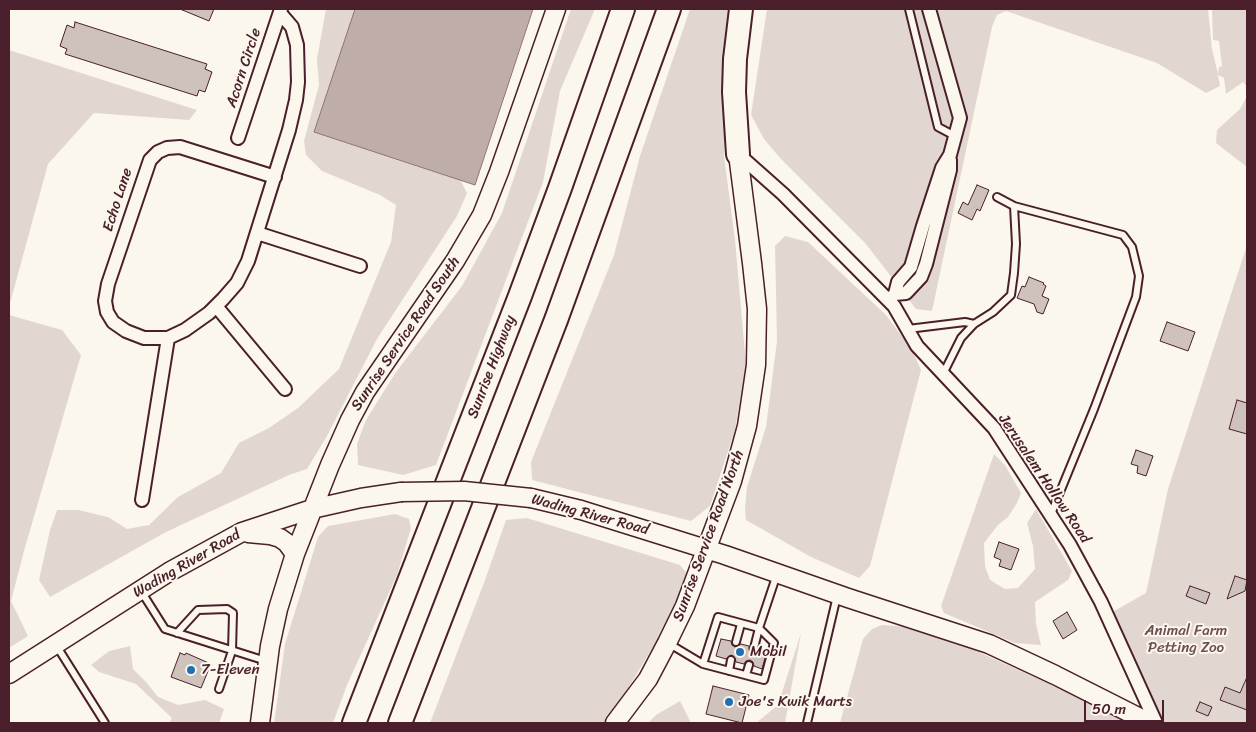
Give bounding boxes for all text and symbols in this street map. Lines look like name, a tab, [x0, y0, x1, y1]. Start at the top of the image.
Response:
street label: Acorn Circle	[223, 26, 265, 110]
street label: Echo Lane	[99, 166, 137, 234]
street label: Sunrise Service Road South	[348, 254, 464, 414]
street label: Sunrise Highway	[464, 313, 520, 421]
street label: Jerusalem Hollow Road	[994, 411, 1094, 547]
street label: Sunrise Service Road North	[670, 448, 748, 624]
street label: Wading River Road	[529, 491, 651, 539]
street label: Wading River Road	[130, 526, 244, 602]
park label: Animal Farm Petting Zoo	[1145, 622, 1227, 657]
place label: Mobil	[750, 643, 787, 661]
marker: Mobil	[734, 646, 746, 658]
place label: 7-Eleven	[201, 661, 260, 679]
marker: 7-Eleven	[185, 664, 197, 676]
scale bar	[1086, 690, 1166, 722]
place label: Joe's Kwik Marts	[739, 693, 852, 711]
marker: Joe's Kwik Marts	[723, 696, 735, 708]
text: 50 m	[1092, 696, 1126, 722]

